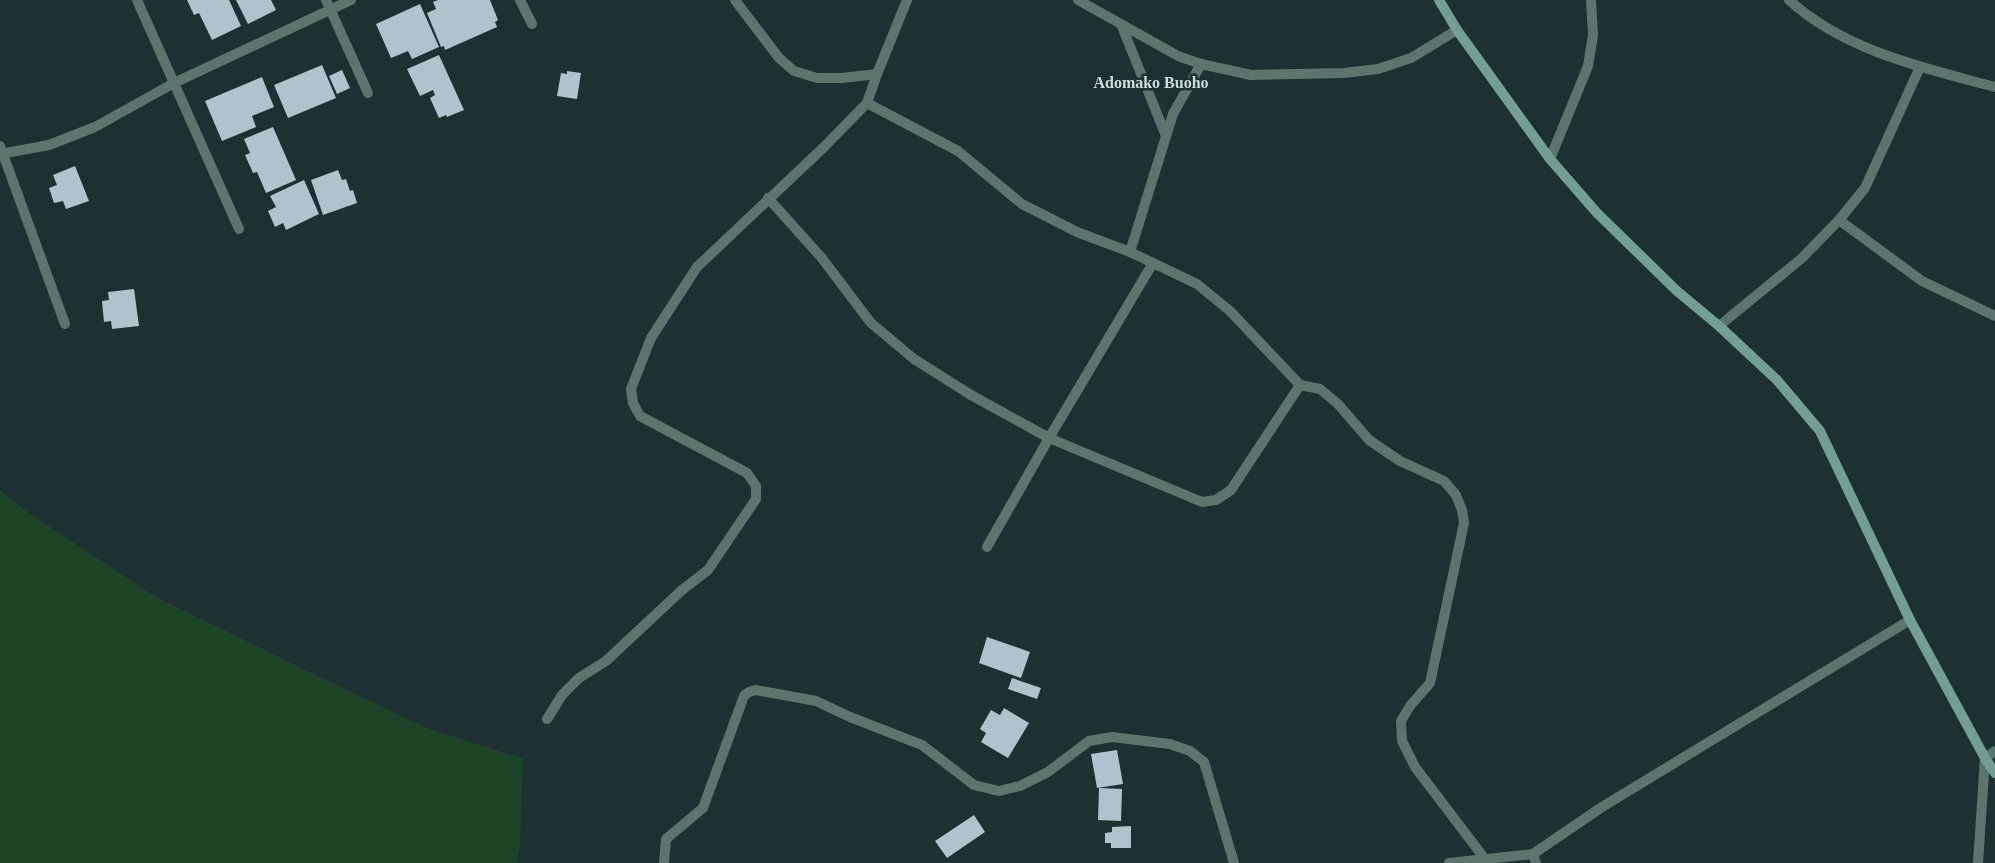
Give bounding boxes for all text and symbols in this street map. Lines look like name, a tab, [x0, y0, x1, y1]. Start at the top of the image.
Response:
district label: Adomako Buoho	[1093, 74, 1209, 91]

